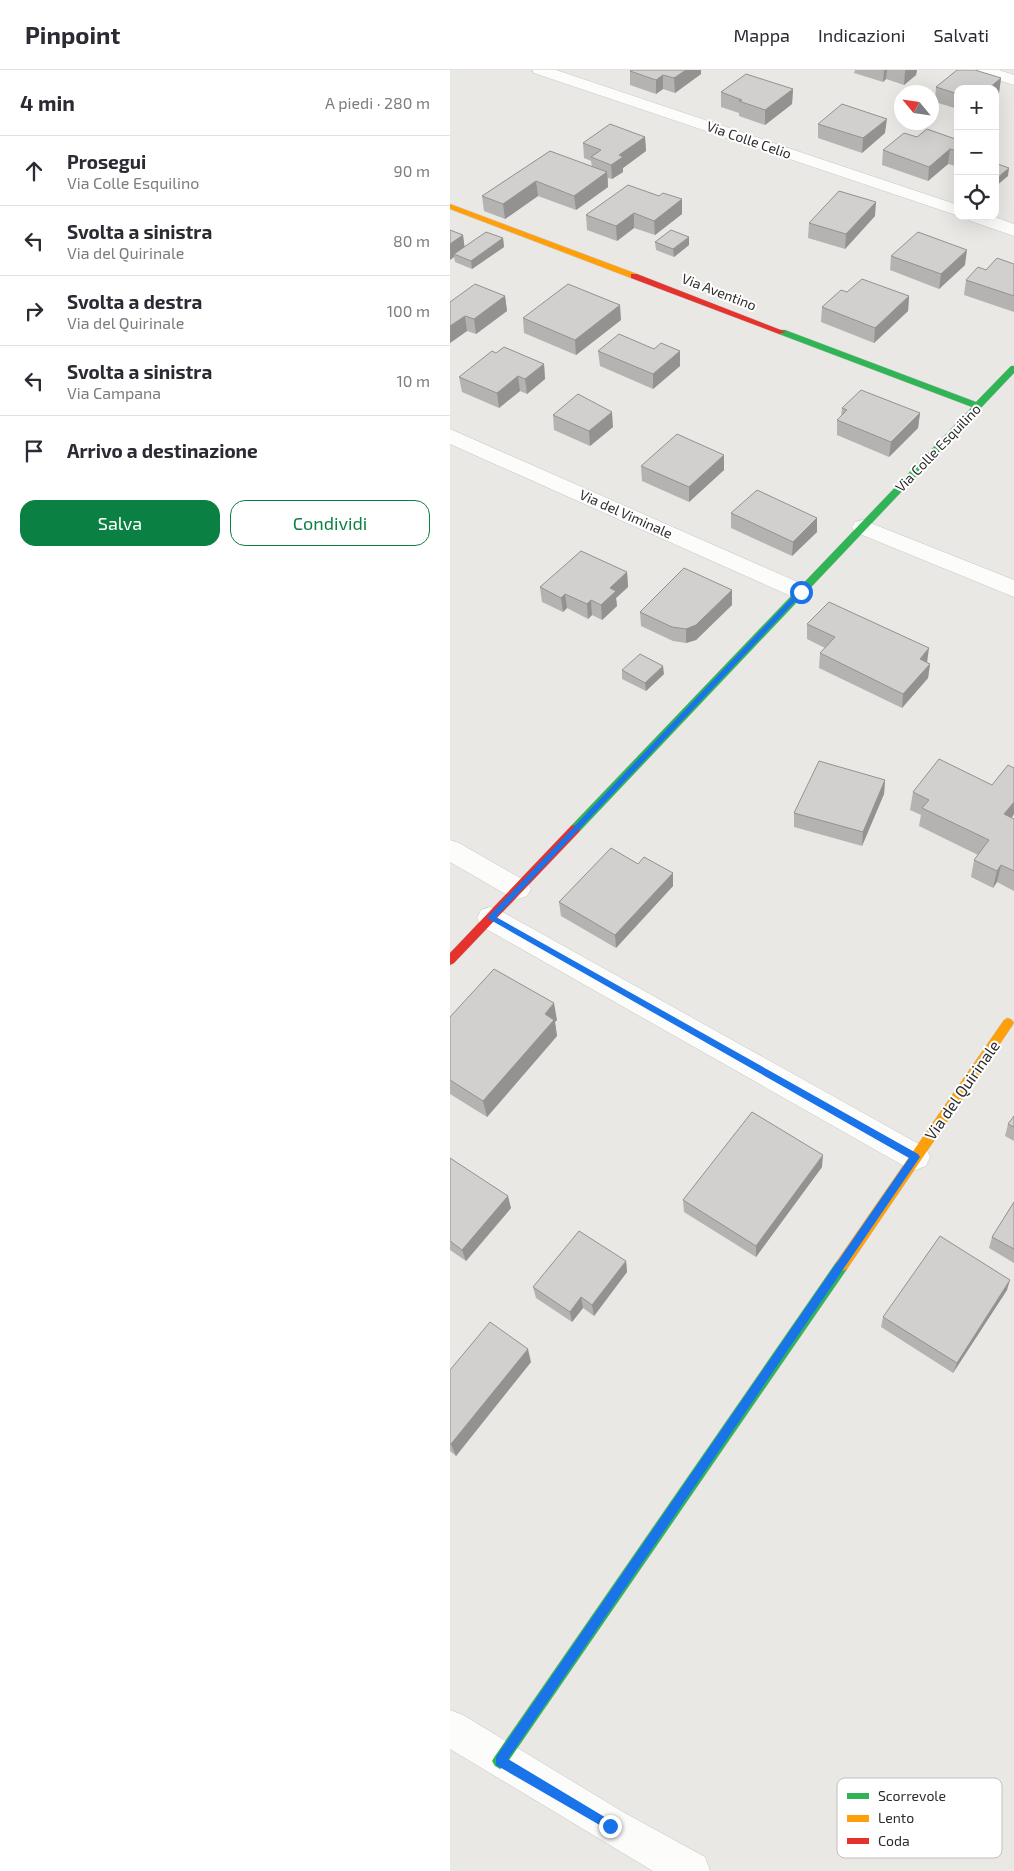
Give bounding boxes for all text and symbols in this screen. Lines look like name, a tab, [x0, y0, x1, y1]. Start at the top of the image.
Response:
text: Pinpoint	[25, 20, 120, 49]
text: Mappa	[734, 24, 790, 46]
text: Indicazioni	[818, 24, 905, 46]
text: Salvati	[933, 24, 989, 46]
north arrow	[894, 85, 939, 130]
map controls	[954, 85, 999, 220]
button: +	[954, 85, 999, 130]
text: 4 min	[20, 90, 75, 115]
text: A piedi · 280 m	[325, 93, 430, 112]
street label: Via Colle Celio	[704, 117, 794, 162]
button: −	[954, 130, 999, 175]
text: Prosegui	[67, 150, 146, 173]
icon: ahead	[20, 157, 48, 185]
text: 90 m	[394, 161, 430, 180]
text: Via Colle Esquilino	[67, 173, 199, 192]
button: locate	[954, 175, 999, 220]
text: Svolta a sinistra	[67, 220, 212, 243]
icon: left	[20, 227, 48, 255]
text: 80 m	[393, 231, 430, 250]
text: Via del Quirinale	[67, 243, 184, 262]
street label: Via Aventino	[679, 269, 759, 314]
text: Svolta a destra	[67, 290, 202, 313]
icon: right	[20, 297, 48, 325]
text: 100 m	[387, 301, 430, 320]
text: Via del Quirinale	[67, 313, 184, 332]
text: Svolta a sinistra	[67, 360, 212, 383]
icon: left	[20, 367, 48, 395]
text: 10 m	[396, 371, 430, 390]
text: Via Campana	[67, 383, 161, 402]
street label: Via Colle Esquilino	[891, 400, 984, 495]
icon: arrive	[20, 437, 48, 465]
text: Arrivo a destinazione	[67, 439, 258, 462]
street label: Via del Viminale	[577, 485, 675, 542]
button: Salva	[20, 500, 220, 546]
button: Condividi	[230, 500, 430, 546]
route start	[790, 581, 813, 604]
street label: Via del Quirinale	[920, 1036, 1004, 1144]
legend	[837, 1778, 1002, 1858]
text: Scorrevole	[878, 1787, 946, 1804]
text: Lento	[878, 1809, 914, 1826]
route end	[599, 1815, 622, 1838]
text: Coda	[878, 1832, 910, 1849]

